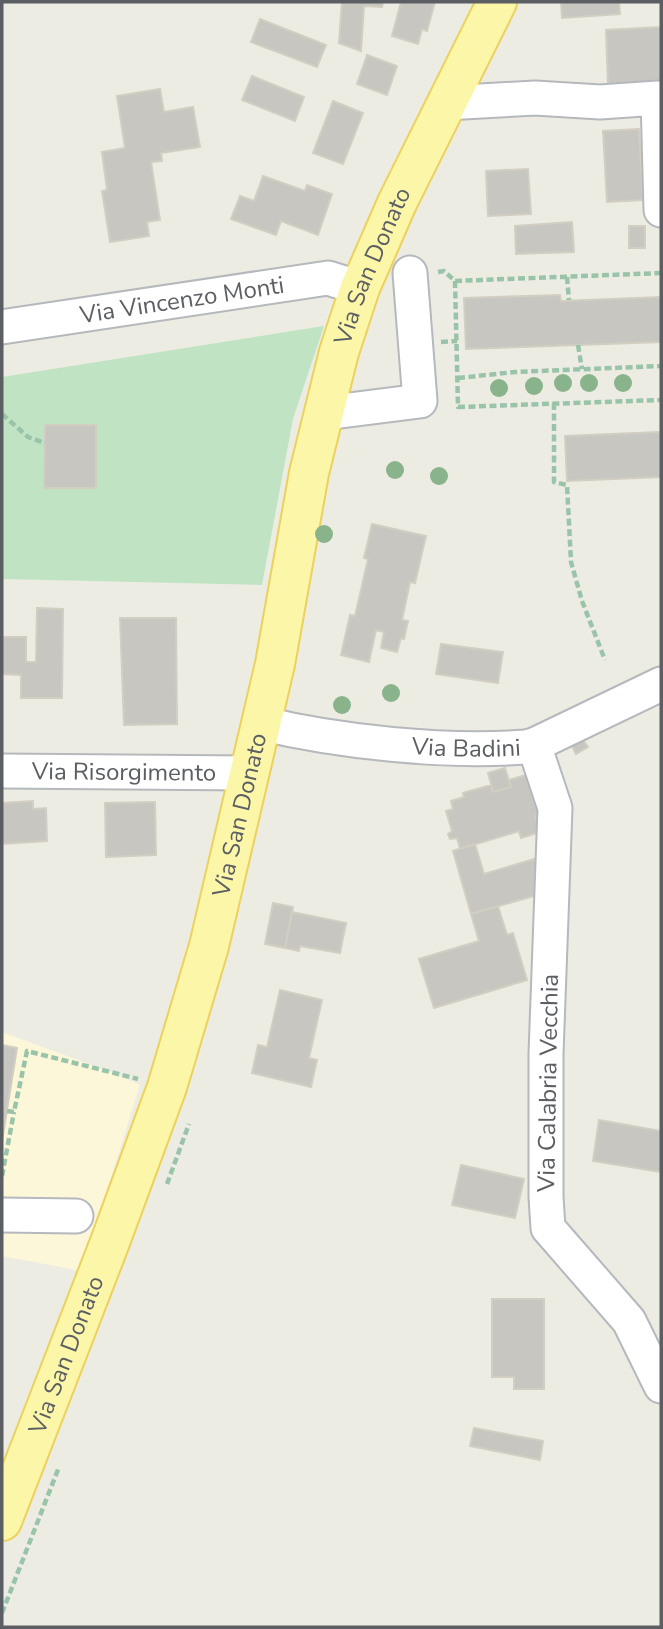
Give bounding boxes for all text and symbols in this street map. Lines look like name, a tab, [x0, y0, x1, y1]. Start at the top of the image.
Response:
street label: Via San Donato	[326, 182, 418, 350]
street label: Via Vincenzo Monti	[77, 269, 286, 331]
street label: Via San Donato	[205, 730, 274, 901]
street label: Via Badini	[410, 730, 522, 765]
street label: Via Risorgimento	[31, 755, 216, 789]
street label: Via Calabria Vecchia	[530, 974, 566, 1193]
street label: Via San Donato	[21, 1271, 111, 1440]

